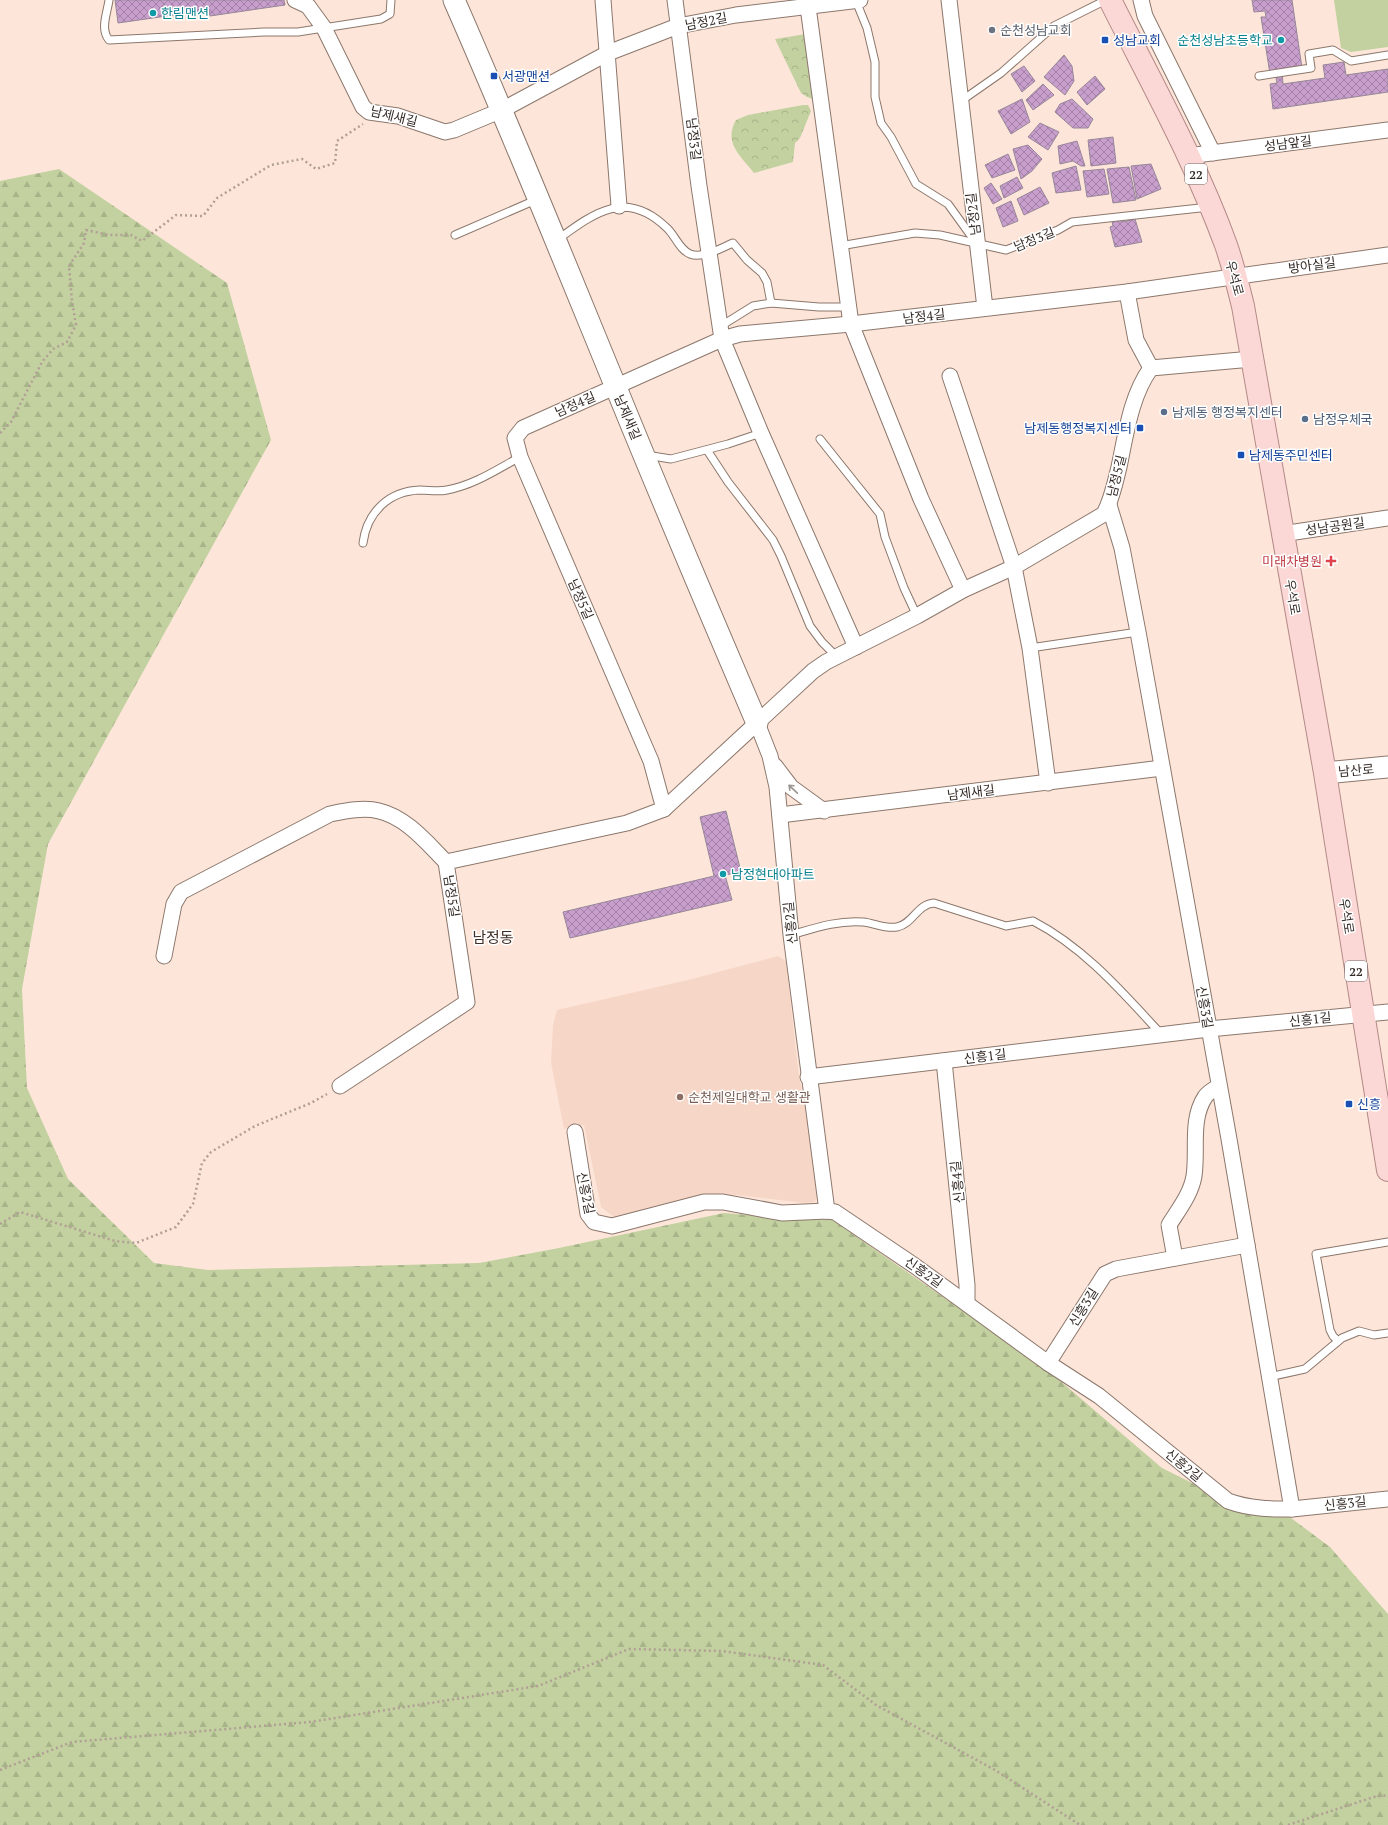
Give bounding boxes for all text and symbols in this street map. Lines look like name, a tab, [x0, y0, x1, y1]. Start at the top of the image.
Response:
place label: 한림맨션	[161, 4, 209, 22]
marker: 한림맨션	[148, 8, 158, 18]
street label: 남정2길	[683, 8, 729, 34]
place label: 순천성남교회	[1000, 21, 1072, 39]
marker: 순천성남교회	[987, 25, 997, 35]
place label: 성남교회	[1113, 31, 1161, 49]
place label: 순천성남초등학교	[1177, 31, 1273, 49]
marker: 성남교회	[1100, 35, 1110, 45]
marker: 순천성남초등학교	[1276, 35, 1286, 45]
place label: 서광맨션	[502, 67, 550, 85]
marker: 서광맨션	[489, 71, 499, 81]
street label: 남제새길	[369, 101, 419, 131]
street label: 남정3길	[682, 117, 706, 161]
street label: 성남앞길	[1263, 131, 1313, 155]
road number: 22	[1185, 164, 1207, 184]
street label: 남정2길	[961, 192, 985, 236]
street label: 남정3길	[1011, 223, 1057, 255]
street label: 방아실길	[1287, 253, 1337, 277]
street label: 우석로	[1222, 258, 1248, 298]
street label: 남정4길	[902, 304, 946, 328]
street label: 남정4길	[552, 387, 598, 421]
street label: 남제새길	[610, 391, 646, 443]
place label: 남제동 행정복지센터	[1172, 403, 1283, 421]
marker: 남제동 행정복지센터	[1159, 407, 1169, 417]
place label: 남정우체국	[1313, 410, 1373, 428]
marker: 남정우체국	[1300, 414, 1310, 424]
place label: 남제동행정복지센터	[1024, 419, 1132, 437]
marker: 남제동행정복지센터	[1135, 423, 1145, 433]
place label: 남제동주민센터	[1249, 446, 1333, 464]
marker: 남제동주민센터	[1236, 450, 1246, 460]
street label: 남정5길	[1102, 453, 1130, 499]
street label: 성남공원길	[1304, 513, 1366, 539]
place label: 미래차병원	[1262, 552, 1322, 570]
marker: 미래차병원	[1325, 555, 1337, 567]
street label: 남정5길	[564, 576, 598, 622]
street label: 우석로	[1281, 578, 1305, 616]
street label: 남산로	[1337, 759, 1375, 781]
street label: 남제새길	[946, 780, 996, 804]
one-way arrow	[788, 784, 798, 794]
place label: 남정현대아파트	[731, 865, 815, 883]
marker: 남정현대아파트	[718, 869, 728, 879]
street label: 남정5길	[440, 873, 464, 919]
street label: 우석로	[1335, 897, 1359, 935]
street label: 신흥2길	[779, 901, 801, 945]
district label: 남정동	[472, 927, 514, 947]
road number: 22	[1345, 961, 1367, 981]
street label: 신흥3길	[1192, 984, 1218, 1030]
street label: 신흥1길	[1288, 1008, 1332, 1030]
street label: 신흥1길	[963, 1044, 1007, 1068]
place label: 순천제일대학교 생활관	[688, 1088, 811, 1106]
marker: 순천제일대학교 생활관	[675, 1092, 685, 1102]
place label: 신흥	[1357, 1095, 1381, 1113]
marker: 신흥	[1344, 1099, 1354, 1109]
street label: 신흥4길	[946, 1160, 968, 1204]
street label: 신흥2길	[573, 1170, 599, 1216]
street label: 신흥2길	[901, 1252, 947, 1292]
street label: 신흥3길	[1064, 1284, 1102, 1330]
street label: 신흥2길	[1162, 1445, 1206, 1485]
street label: 신흥3길	[1323, 1492, 1367, 1514]

